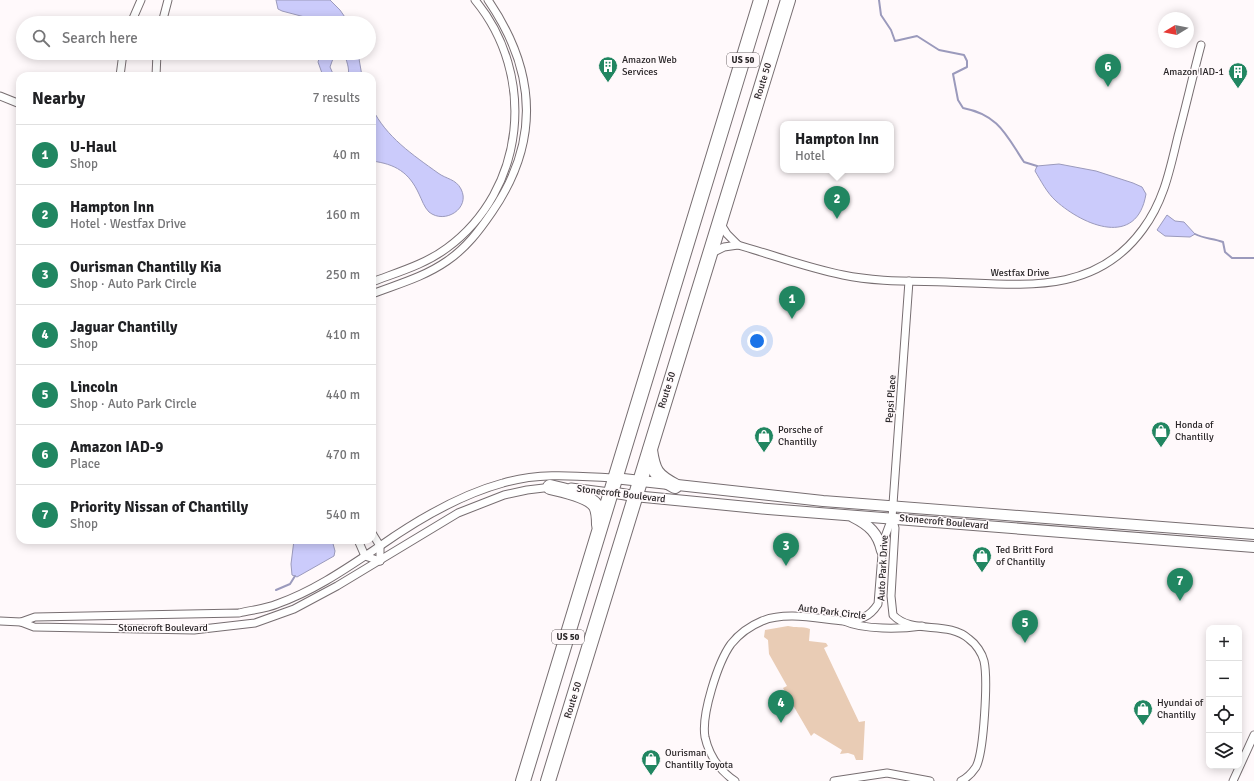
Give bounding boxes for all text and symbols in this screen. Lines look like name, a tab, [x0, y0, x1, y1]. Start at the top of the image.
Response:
north arrow	[1158, 12, 1194, 48]
search box	[16, 16, 376, 60]
icon: search	[30, 27, 52, 49]
text: Search here	[62, 29, 138, 47]
road number: US 50	[727, 53, 759, 67]
place label: Amazon Web Services	[622, 54, 677, 78]
pin: 6	[1095, 54, 1121, 87]
building icon: Amazon Web Services	[597, 55, 619, 83]
street label: Route 50	[752, 61, 774, 101]
building icon: Amazon IAD-1	[1227, 61, 1249, 89]
place label: Amazon IAD-1	[1163, 66, 1224, 78]
text: Nearby	[32, 88, 85, 109]
text: 7 results	[312, 90, 360, 106]
popup	[780, 121, 894, 173]
text: Hampton Inn	[795, 130, 879, 148]
text: U-Haul	[70, 138, 117, 156]
text: 1	[41, 147, 49, 163]
text: 40 m	[333, 147, 360, 163]
text: Hotel	[795, 148, 825, 164]
text: Shop	[70, 156, 98, 172]
pin: 2	[824, 186, 850, 219]
text: Hampton Inn	[70, 198, 154, 216]
text: 2	[41, 207, 49, 223]
text: 160 m	[326, 207, 360, 223]
text: Hotel · Westfax Drive	[70, 216, 186, 232]
text: Ourisman Chantilly Kia	[70, 258, 222, 276]
text: 3	[41, 267, 49, 283]
text: 250 m	[326, 267, 360, 283]
street label: Westfax Drive	[991, 267, 1049, 279]
text: Shop · Auto Park Circle	[70, 276, 197, 292]
pin: 1	[779, 286, 805, 319]
text: Jaguar Chantilly	[70, 318, 177, 336]
text: 4	[41, 327, 49, 343]
text: 410 m	[326, 327, 360, 343]
your location	[747, 331, 767, 351]
text: Shop	[70, 336, 98, 352]
street label: Route 50	[656, 370, 678, 410]
street label: Pepsi Place	[883, 374, 899, 424]
text: Lincoln	[70, 378, 118, 396]
text: 5	[41, 387, 49, 403]
text: 440 m	[326, 387, 360, 403]
text: Shop · Auto Park Circle	[70, 396, 197, 412]
place label: Honda of Chantilly	[1175, 419, 1214, 443]
shop icon: Honda of Chantilly	[1150, 420, 1172, 448]
place label: Porsche of Chantilly	[778, 424, 823, 448]
shop icon: Porsche of Chantilly	[753, 425, 775, 453]
text: Amazon IAD-9	[70, 438, 163, 456]
text: 6	[41, 447, 49, 463]
text: 470 m	[326, 447, 360, 463]
text: Place	[70, 456, 100, 472]
street label: Stonecroft Boulevard	[576, 483, 666, 505]
text: Priority Nissan of Chantilly	[70, 498, 248, 516]
text: 7	[41, 507, 49, 523]
text: 540 m	[326, 507, 360, 523]
street label: Stonecroft Boulevard	[899, 512, 989, 532]
text: Shop	[70, 516, 98, 532]
pin: 3	[773, 533, 799, 566]
street label: Auto Park Drive	[875, 535, 891, 601]
place label: Ted Britt Ford of Chantilly	[996, 544, 1053, 568]
shop icon: Ted Britt Ford of Chantilly	[971, 545, 993, 573]
pin: 7	[1167, 568, 1193, 601]
street label: Auto Park Circle	[797, 602, 867, 622]
pin: 5	[1012, 610, 1038, 643]
street label: Stonecroft Boulevard	[118, 622, 208, 634]
map controls	[1206, 625, 1242, 769]
button: +	[1206, 625, 1242, 661]
road number: US 50	[552, 630, 584, 644]
button: −	[1206, 661, 1242, 697]
street label: Route 50	[562, 680, 584, 720]
pin: 4	[768, 690, 794, 723]
place label: Hyundai of Chantilly	[1157, 697, 1204, 721]
button: locate	[1206, 697, 1242, 733]
shop icon: Hyundai of Chantilly	[1132, 698, 1154, 726]
button: layers	[1206, 733, 1242, 769]
place label: Ourisman Chantilly Toyota	[665, 747, 733, 771]
shop icon: Ourisman Chantilly Toyota	[640, 748, 662, 776]

